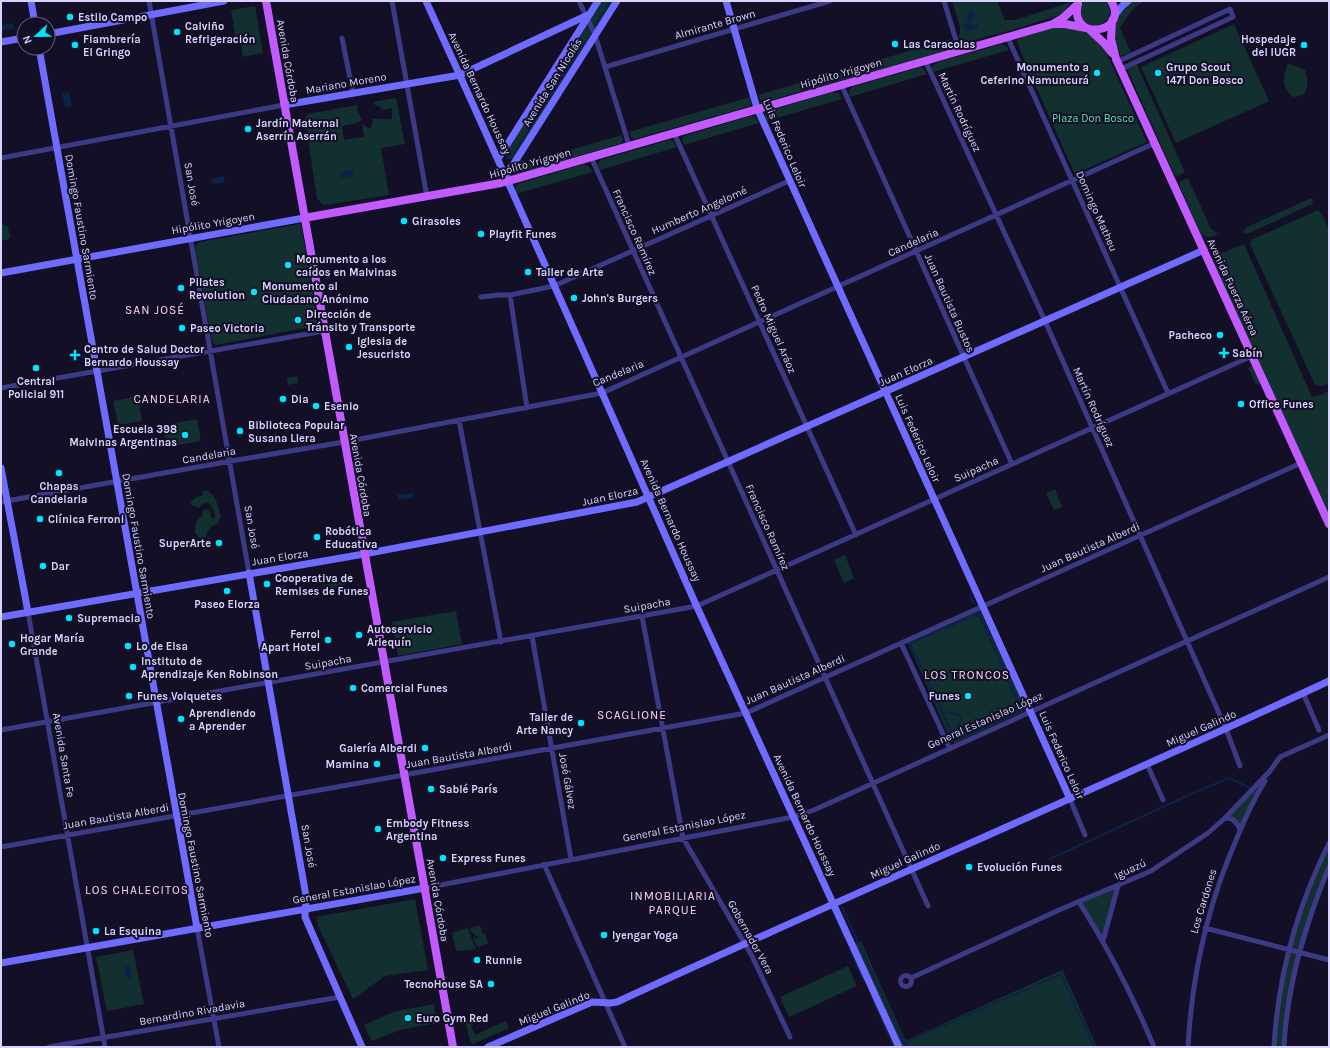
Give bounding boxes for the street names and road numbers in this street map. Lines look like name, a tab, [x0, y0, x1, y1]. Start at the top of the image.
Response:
street label: Almirante Brown	[673, 7, 757, 42]
street label: Avenida Córdoba	[274, 18, 301, 104]
street label: Avenida Bernardo Houssay	[445, 30, 514, 156]
street label: Avenida San Nicolás	[520, 36, 585, 129]
street label: Hipólito Yrigoyen	[799, 56, 883, 91]
street label: Mariano Moreno	[305, 70, 387, 97]
street label: Martín Rodríguez	[935, 70, 984, 154]
street label: Luis Federico Leloir	[760, 97, 809, 190]
street label: Hipólito Yrigoyen	[488, 146, 572, 181]
street label: Domingo Faustino Sarmiento	[62, 153, 101, 301]
street label: San José	[181, 161, 202, 207]
street label: Domingo Matheu	[1073, 169, 1120, 253]
street label: Humberto Angelomé	[649, 183, 749, 237]
street label: Francisco Ramírez	[610, 187, 659, 277]
street label: Hipólito Yrigoyen	[170, 210, 256, 237]
street label: Candelaria	[886, 226, 941, 259]
street label: Avenida Fuerza Aérea	[1204, 237, 1261, 338]
street label: Juan Bautista Bustos	[922, 252, 977, 355]
street label: Pedro Miguel Aráoz	[748, 283, 799, 375]
street label: Juan Elorza	[878, 354, 935, 389]
street label: Candelaria	[591, 357, 646, 390]
street label: Martín Rodríguez	[1070, 365, 1117, 449]
street label: Luis Federico Leloir	[892, 392, 943, 484]
street label: Avenida Córdoba	[347, 432, 374, 518]
street label: Candelaria	[181, 444, 237, 467]
street label: Suipacha	[952, 454, 1001, 485]
street label: Avenida Bernardo Houssay	[637, 457, 704, 584]
street label: Domingo Faustino Sarmiento	[119, 472, 158, 620]
street label: Francisco Ramírez	[743, 482, 792, 572]
street label: Juan Elorza	[581, 484, 639, 509]
street label: San José	[241, 504, 262, 550]
street label: Juan Bautista Alberdi	[1039, 520, 1142, 575]
street label: Juan Elorza	[251, 547, 309, 568]
street label: Suipacha	[623, 595, 672, 616]
street label: Suipacha	[304, 652, 353, 673]
street label: Juan Bautista Alberdi	[744, 652, 847, 707]
street label: General Estanislao López	[926, 689, 1045, 752]
street label: Miguel Galindo	[1164, 707, 1238, 750]
street label: Luis Federico Leloir	[1036, 709, 1087, 801]
street label: Avenida Santa Fe	[50, 712, 77, 799]
street label: Juan Bautista Alberdi	[405, 740, 513, 771]
street label: José Gálvez	[556, 752, 579, 810]
street label: Avenida Bernardo Houssay	[770, 752, 839, 878]
street label: Domingo Faustino Sarmiento	[175, 791, 216, 939]
street label: Juan Bautista Alberdi	[62, 801, 170, 832]
street label: General Estanislao López	[622, 808, 747, 845]
street label: San José	[298, 823, 319, 869]
street label: Miguel Galindo	[868, 839, 942, 882]
street label: Iguazú	[1112, 856, 1148, 883]
street label: Avenida Córdoba	[424, 857, 451, 943]
street label: Los Cardones	[1187, 867, 1220, 935]
street label: General Estanislao López	[291, 872, 417, 907]
street label: Gobernador Vera	[725, 898, 776, 977]
street label: Miguel Galindo	[517, 988, 592, 1029]
street label: Bernardino Rivadavia	[138, 997, 246, 1028]

